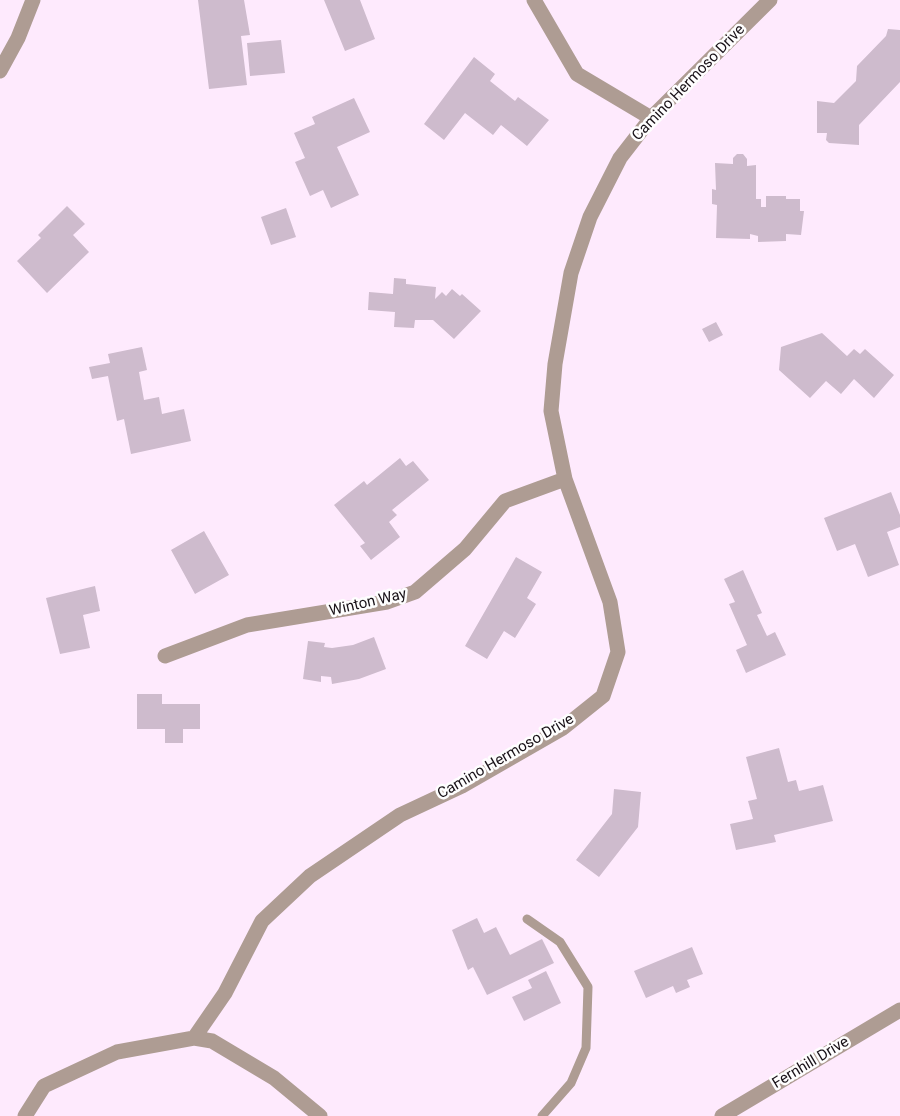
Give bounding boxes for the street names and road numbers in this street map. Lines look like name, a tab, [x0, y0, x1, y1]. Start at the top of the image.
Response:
street label: Camino Hermoso Drive	[629, 21, 749, 145]
street label: Winton Way	[328, 585, 408, 621]
street label: Camino Hermoso Drive	[435, 711, 577, 803]
street label: Fernhill Drive	[769, 1033, 853, 1093]

